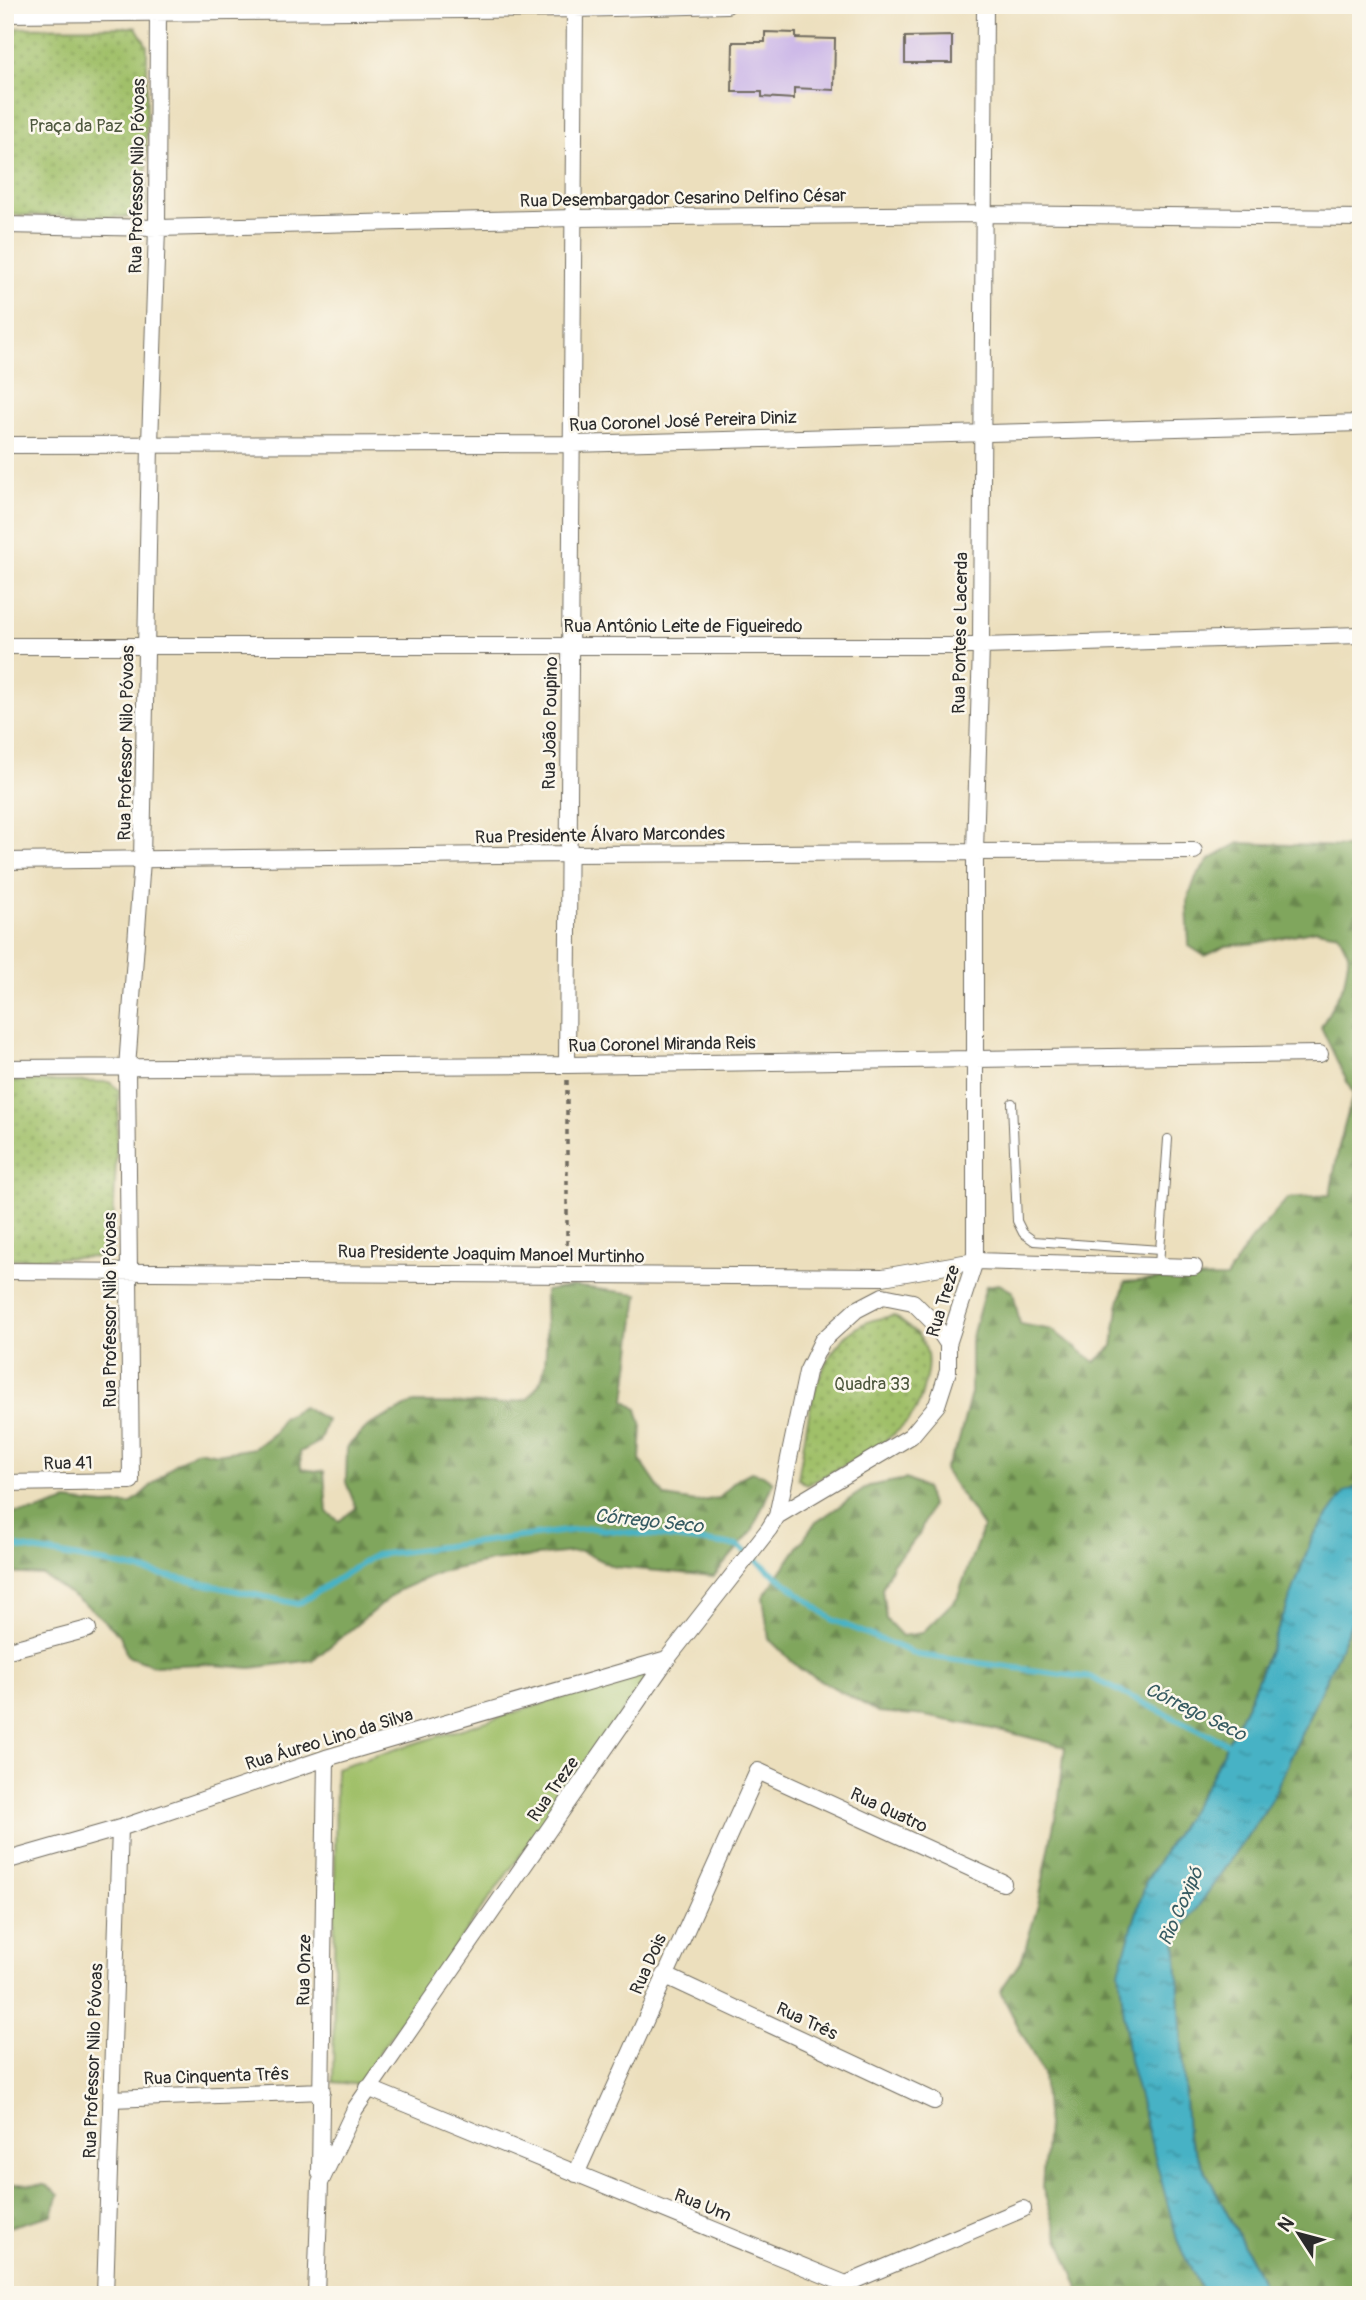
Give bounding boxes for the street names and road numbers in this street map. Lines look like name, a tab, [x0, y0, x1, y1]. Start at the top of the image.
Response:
street label: Rua Professor Nilo Póvoas	[124, 78, 151, 274]
street label: Rua Desembargador Cesarino Delfino César	[519, 184, 847, 213]
street label: Rua Coronel José Pereira Diniz	[569, 406, 797, 437]
street label: Rua Pontes e Lacerda	[948, 552, 973, 714]
street label: Rua Antônio Leite de Figueiredo	[564, 615, 803, 638]
street label: Rua Professor Nilo Póvoas	[113, 645, 140, 841]
street label: Rua João Poupino	[538, 656, 563, 790]
street label: Rua Presidente Álvaro Marcondes	[475, 822, 725, 849]
street label: Rua Coronel Miranda Reis	[568, 1031, 756, 1058]
street label: Rua Professor Nilo Póvoas	[99, 1212, 122, 1408]
street label: Rua Presidente Joaquim Manoel Murtinho	[337, 1240, 645, 1269]
street label: Rua Treze	[922, 1262, 965, 1340]
street label: Rua 41	[43, 1452, 93, 1475]
street label: Rua Áureo Lino da Silva	[242, 1703, 416, 1776]
street label: Rua Treze	[523, 1752, 584, 1826]
street label: Rua Quatro	[846, 1783, 931, 1838]
street label: Rua Dois	[625, 1930, 672, 1998]
street label: Rua Onze	[292, 1934, 317, 2006]
street label: Rua Professor Nilo Póvoas	[79, 1963, 108, 2159]
street label: Rua Três	[772, 1997, 841, 2046]
street label: Rua Cinquenta Três	[143, 2062, 289, 2091]
street label: Rua Um	[671, 2184, 735, 2227]

